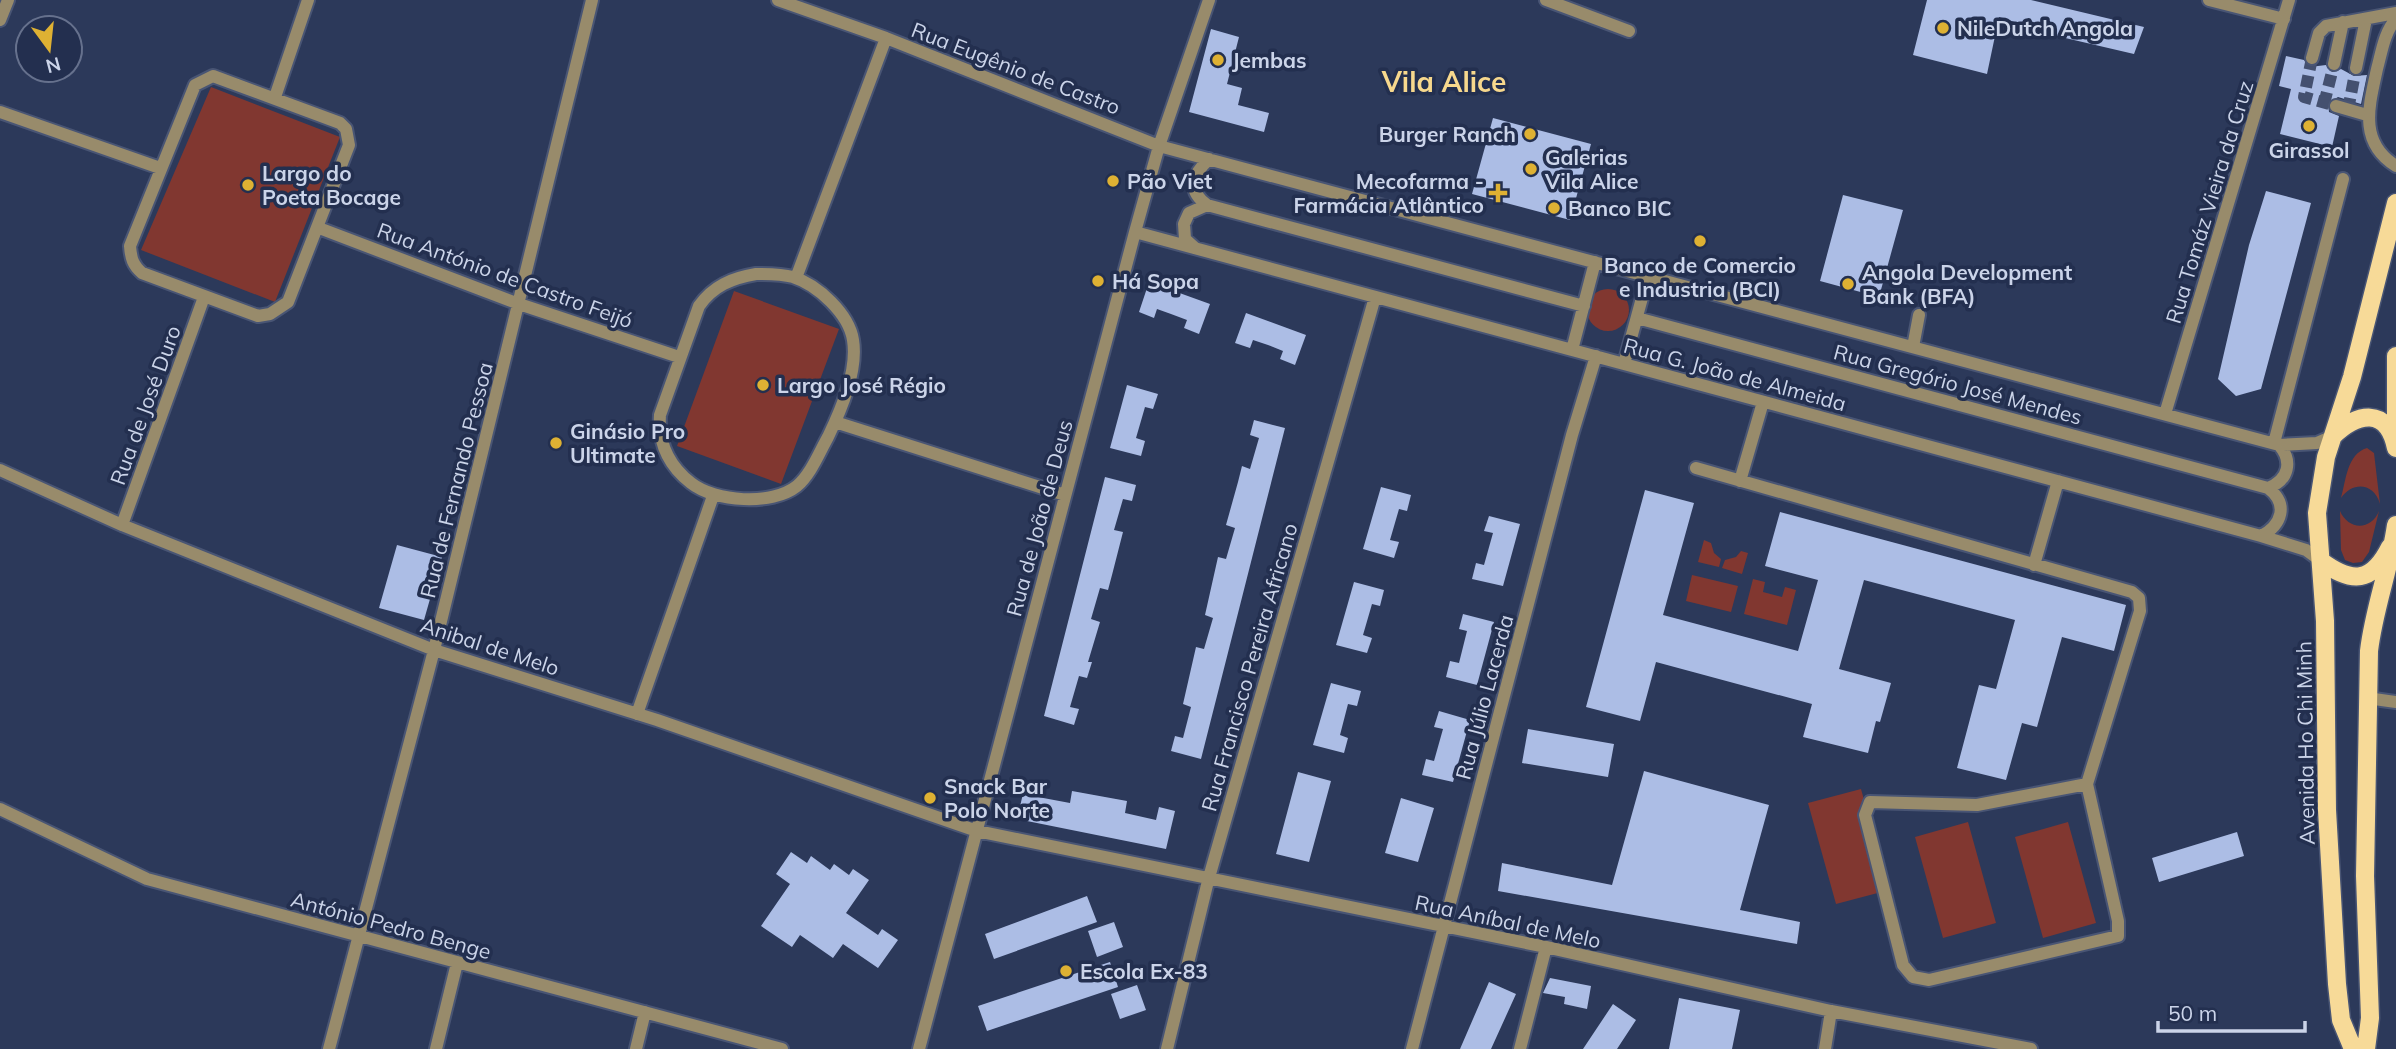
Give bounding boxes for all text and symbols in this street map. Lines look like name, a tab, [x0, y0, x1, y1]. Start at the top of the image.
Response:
north arrow	[14, 14, 84, 84]
place label: NileDutch Angola	[1957, 15, 2133, 41]
street label: Rua Eugênio de Castro	[908, 16, 1124, 120]
marker: NileDutch Angola	[1935, 20, 1951, 36]
place label: Jembas	[1232, 47, 1307, 73]
text: N	[43, 52, 63, 79]
marker: Jembas	[1210, 52, 1226, 68]
district label: Vila Alice	[1381, 64, 1506, 99]
street label: Rua Tomáz Vieira da Cruz	[2160, 77, 2258, 327]
marker: Girassol	[2301, 118, 2317, 134]
place label: Burger Ranch	[1379, 121, 1516, 147]
marker: Burger Ranch	[1522, 126, 1538, 142]
place label: Girassol	[2268, 137, 2350, 163]
place label: Galerias Vila Alice	[1544, 144, 1638, 194]
place label: Largo do Poeta Bocage	[262, 160, 401, 210]
marker: Galerias Vila Alice	[1523, 161, 1539, 177]
place label: Pão Viet	[1127, 168, 1212, 194]
place label: Mecofarma - Farmácia Atlântico	[1294, 168, 1484, 218]
marker: Pão Viet	[1105, 173, 1121, 189]
marker: Largo do Poeta Bocage	[240, 177, 256, 193]
marker: Mecofarma - Farmácia Atlântico	[1490, 185, 1506, 201]
place label: Banco BIC	[1568, 195, 1672, 221]
marker: Banco BIC	[1546, 200, 1562, 216]
street label: Rua António de Castro Feijó	[374, 217, 636, 333]
marker: Banco de Comercio e Industria (BCI)	[1692, 233, 1708, 249]
place label: Banco de Comercio e Industria (BCI)	[1604, 252, 1796, 302]
place label: Angola Development Bank (BFA)	[1862, 259, 2072, 309]
place label: Há Sopa	[1112, 268, 1199, 294]
marker: Há Sopa	[1090, 273, 1106, 289]
marker: Angola Development Bank (BFA)	[1840, 276, 1856, 292]
street label: Rua de José Duro	[104, 322, 186, 488]
street label: Rua G. João de Almeida	[1621, 332, 1849, 416]
street label: Rua Gregório José Mendes	[1831, 338, 2085, 430]
street label: Rua de Fernando Pessoa	[414, 359, 498, 601]
place label: Largo José Régio	[777, 372, 946, 398]
marker: Largo José Régio	[755, 377, 771, 393]
street label: Rua de João de Deus	[1000, 417, 1078, 619]
place label: Ginásio Pro Ultimate	[570, 418, 685, 468]
marker: Ginásio Pro Ultimate	[548, 435, 564, 451]
street label: Rua Francisco Pereira Africano	[1195, 520, 1303, 814]
street label: Anibal de Melo	[417, 611, 563, 681]
street label: Rua Júlio Lacerda	[1449, 612, 1519, 782]
street label: Avenida Ho Chi Minh	[2290, 641, 2320, 845]
place label: Snack Bar Polo Norte	[944, 773, 1050, 823]
marker: Snack Bar Polo Norte	[922, 790, 938, 806]
street label: António Pedro Benge	[288, 886, 494, 964]
street label: Rua Aníbal de Melo	[1413, 889, 1603, 953]
place label: Escola Ex-83	[1080, 958, 1208, 984]
marker: Escola Ex-83	[1058, 963, 1074, 979]
scale bar	[2158, 990, 2305, 1034]
text: 50 m	[2168, 1000, 2217, 1026]

